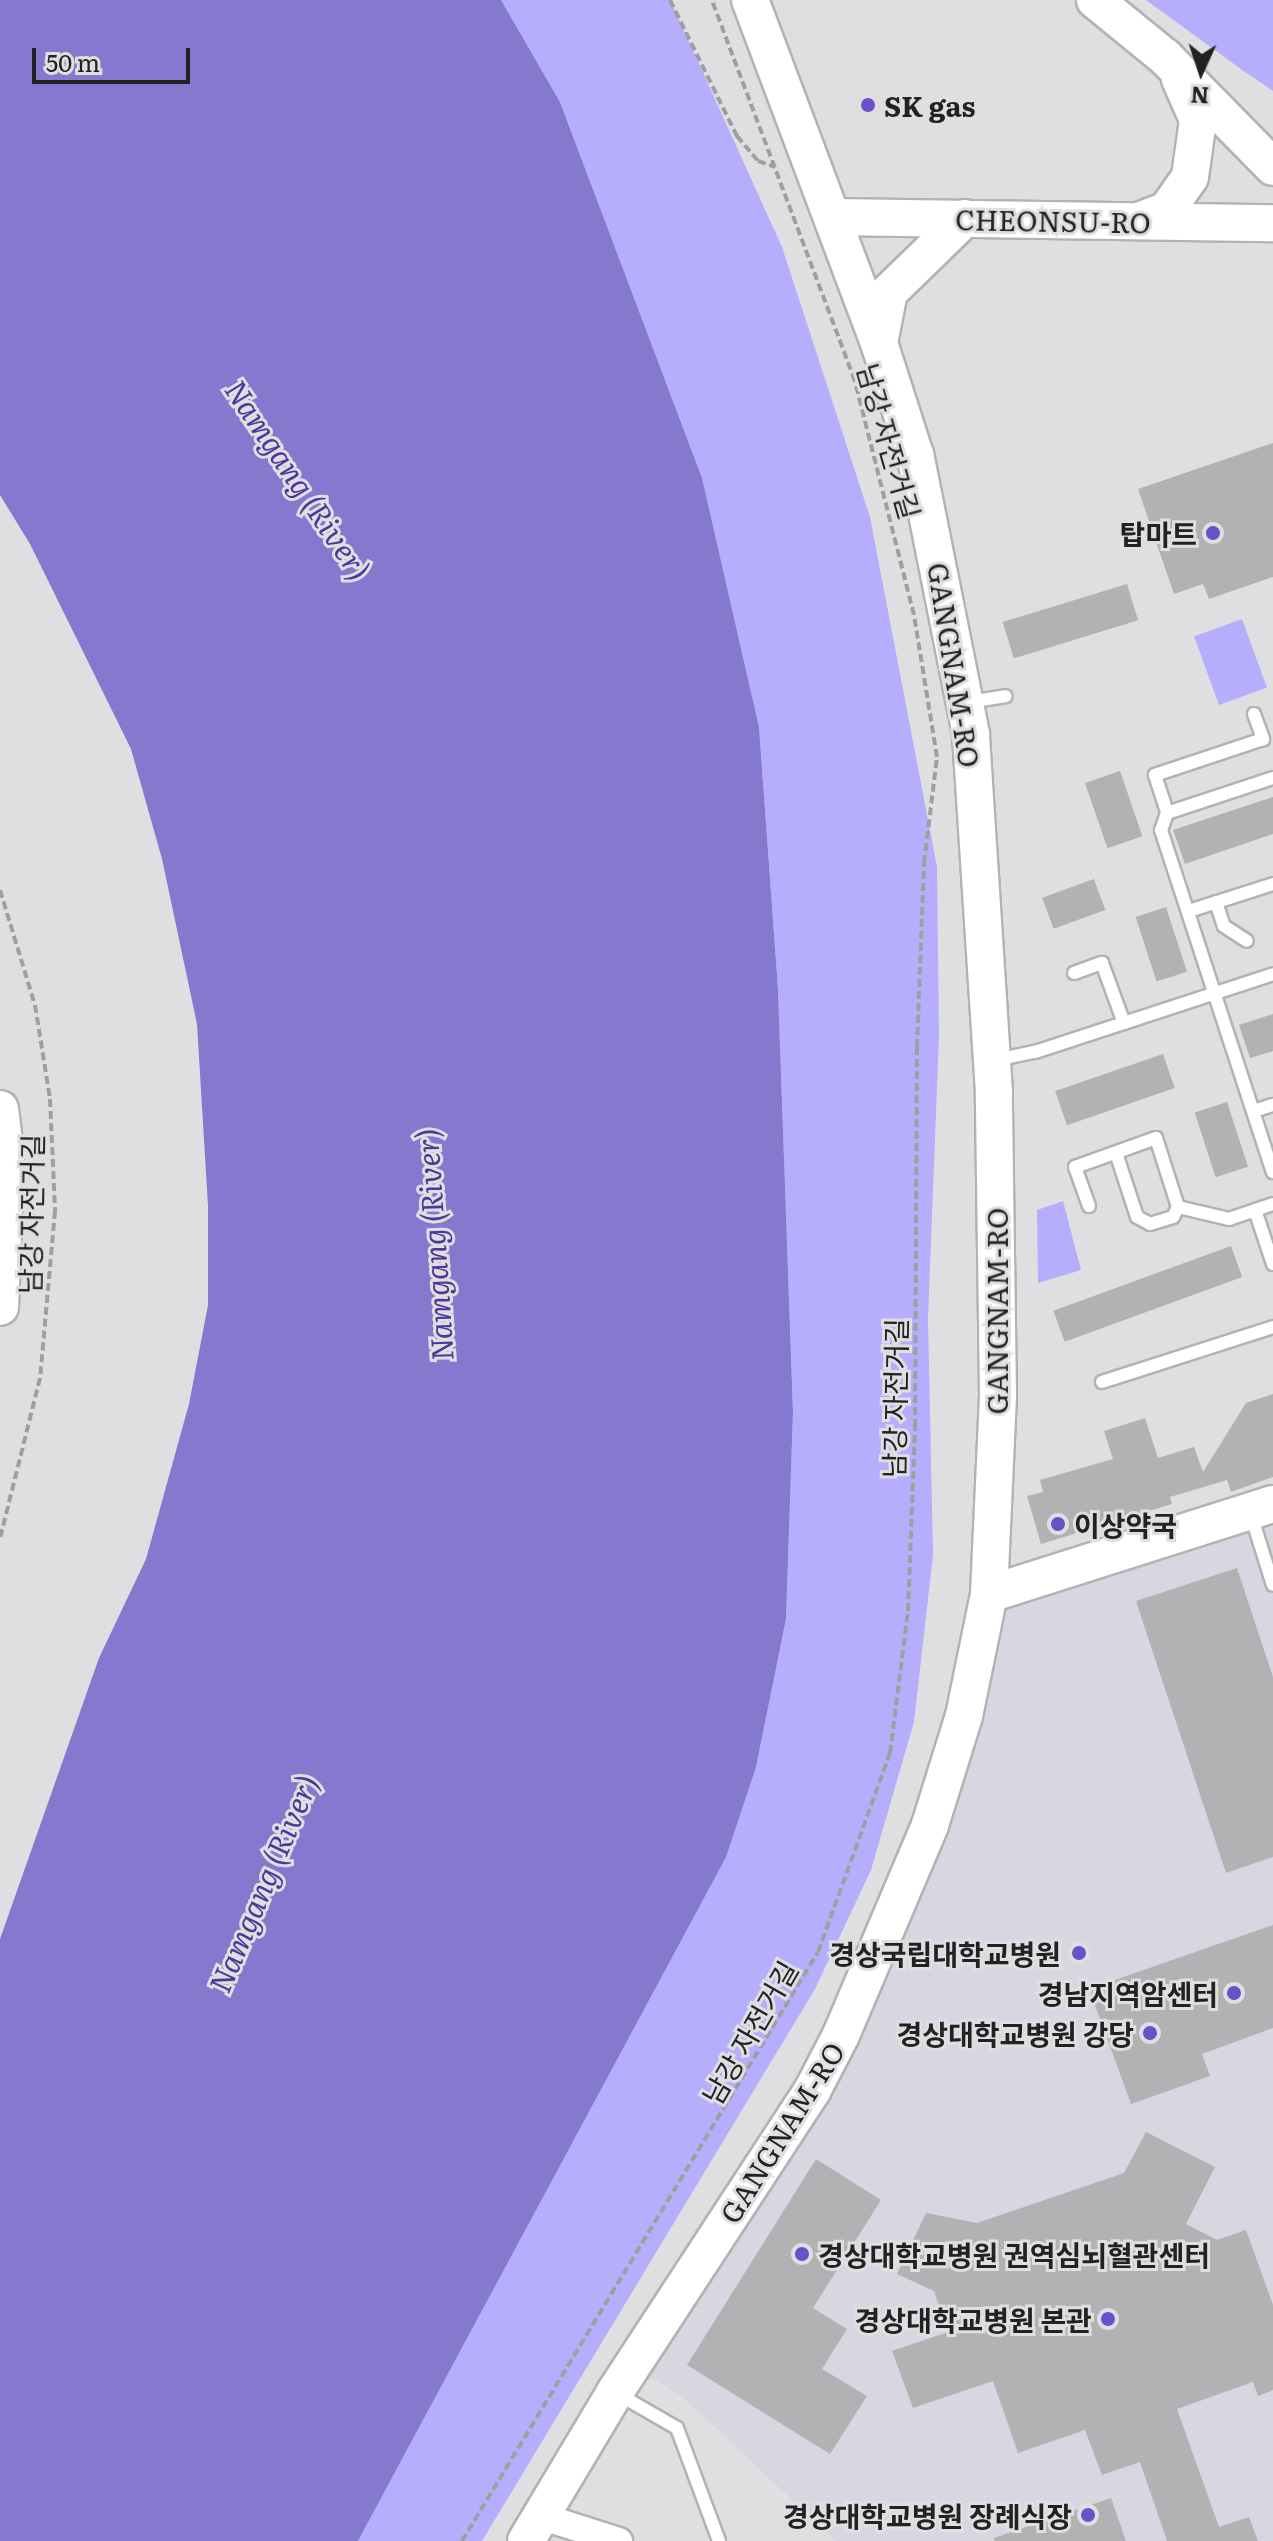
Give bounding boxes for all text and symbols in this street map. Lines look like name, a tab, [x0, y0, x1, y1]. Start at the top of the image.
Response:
scale bar	[36, 32, 194, 82]
north arrow	[1161, 32, 1241, 112]
text: 50 m	[46, 44, 100, 79]
text: N	[1190, 80, 1210, 113]
place label: SK gas	[884, 88, 976, 122]
marker: SK gas	[859, 96, 877, 114]
street label: CHEONSU-RO	[955, 201, 1151, 239]
street label: 남강 자전거길	[852, 359, 928, 523]
water label: Namgang (River)	[219, 372, 379, 586]
place label: 탑마트	[1120, 516, 1197, 550]
marker: 탑마트	[1204, 524, 1222, 542]
street label: GANGNAM-RO	[922, 560, 988, 770]
water label: Namgang (River)	[407, 1128, 459, 1362]
street label: 남강 자전거길	[12, 1134, 48, 1294]
street label: GANGNAM-RO	[979, 1208, 1013, 1414]
street label: 남강 자전거길	[876, 1318, 912, 1478]
place label: 이상약국	[1074, 1507, 1177, 1541]
marker: 이상약국	[1049, 1515, 1067, 1533]
water label: Namgang (River)	[200, 1769, 324, 1997]
place label: 경상국립대학교병원	[829, 1936, 1061, 1970]
marker: 경상국립대학교병원	[1068, 1942, 1090, 1964]
street label: 남강 자전거길	[694, 1954, 804, 2110]
place label: 경남지역암센터	[1038, 1976, 1218, 2010]
marker: 경남지역암센터	[1225, 1984, 1243, 2002]
place label: 경상대학교병원 강당	[897, 2016, 1134, 2050]
marker: 경상대학교병원 강당	[1141, 2024, 1159, 2042]
street label: GANGNAM-RO	[712, 2035, 850, 2229]
place label: 경상대학교병원 권역심뇌혈관센터	[818, 2237, 1210, 2271]
marker: 경상대학교병원 권역심뇌혈관센터	[793, 2245, 811, 2263]
place label: 경상대학교병원 본관	[855, 2302, 1092, 2336]
marker: 경상대학교병원 본관	[1099, 2310, 1117, 2328]
place label: 경상대학교병원 장례식장	[783, 2498, 1072, 2532]
marker: 경상대학교병원 장례식장	[1079, 2506, 1097, 2524]

